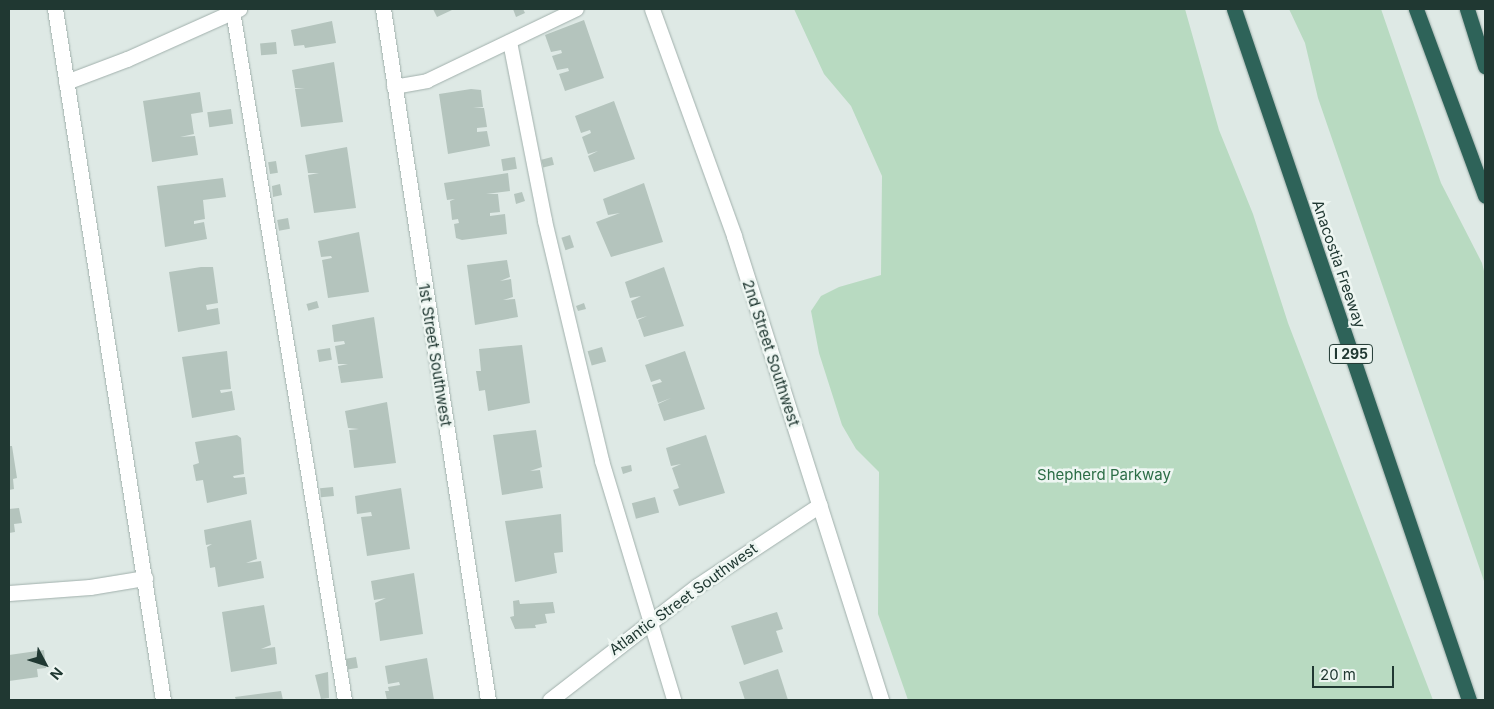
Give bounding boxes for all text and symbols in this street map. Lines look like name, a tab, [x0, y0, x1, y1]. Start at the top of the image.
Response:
street label: Anacostia Freeway	[1309, 198, 1369, 330]
street label: 2nd Street Southwest	[739, 278, 803, 428]
street label: 1st Street Southwest	[415, 282, 455, 428]
road number: I 295	[1328, 342, 1374, 366]
park label: Shepherd Parkway	[1037, 466, 1171, 484]
street label: Atlantic Street Southwest	[605, 539, 761, 659]
north arrow	[20, 639, 70, 689]
scale bar	[1314, 656, 1396, 688]
text: N	[47, 664, 67, 684]
text: 20 m	[1320, 665, 1356, 684]

